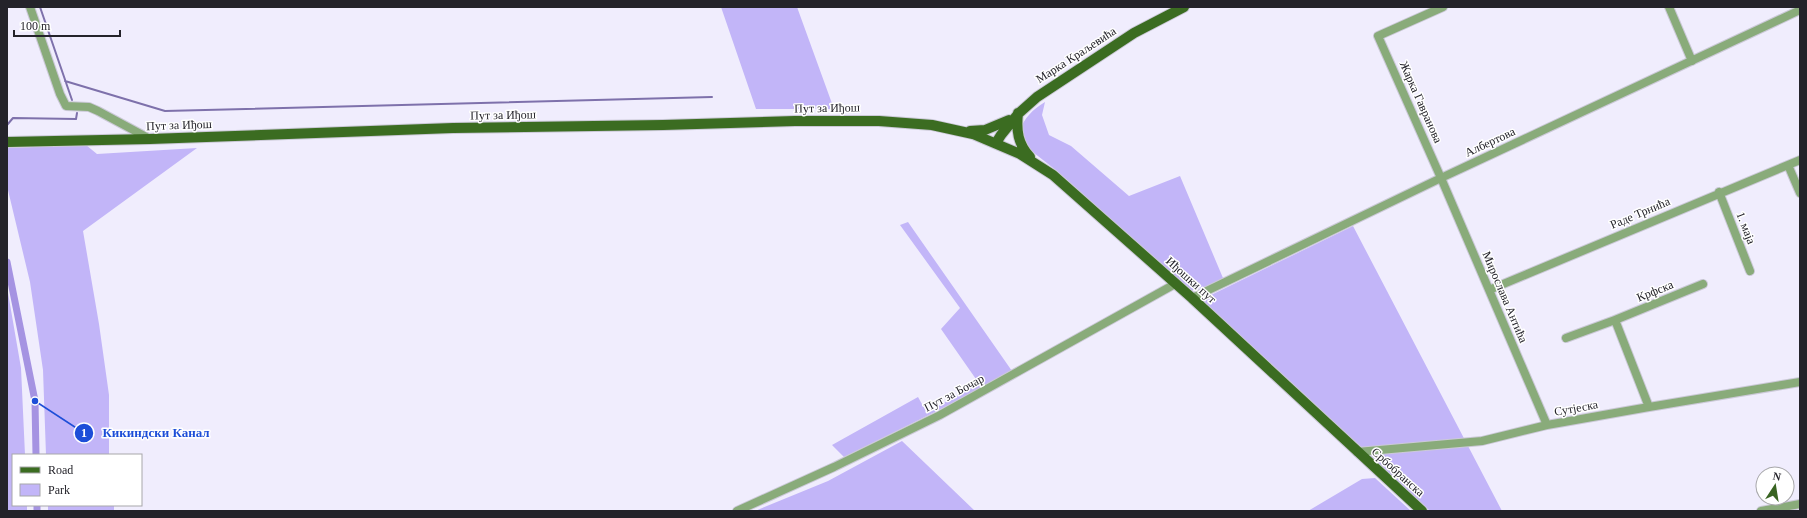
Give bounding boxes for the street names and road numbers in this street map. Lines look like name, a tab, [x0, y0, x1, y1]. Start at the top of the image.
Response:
street label: Марка Краљевића	[1033, 24, 1119, 86]
street label: Жарка Гавранова	[1397, 59, 1446, 146]
street label: Пут за Иђош	[794, 100, 861, 116]
street label: Пут за Иђош	[470, 107, 537, 123]
street label: Пут за Иђош	[146, 117, 213, 133]
street label: Албертова	[1463, 124, 1518, 160]
street label: Раде Трнића	[1608, 194, 1673, 232]
street label: 1. маја	[1733, 210, 1759, 247]
street label: Мирослава Антића	[1479, 249, 1531, 345]
street label: Иђошки пут	[1163, 254, 1220, 307]
street label: Крфска	[1635, 277, 1676, 305]
street label: Пут за Бочар	[922, 371, 986, 415]
street label: Сутјеска	[1553, 397, 1600, 419]
street label: Србобранска	[1369, 445, 1428, 500]

